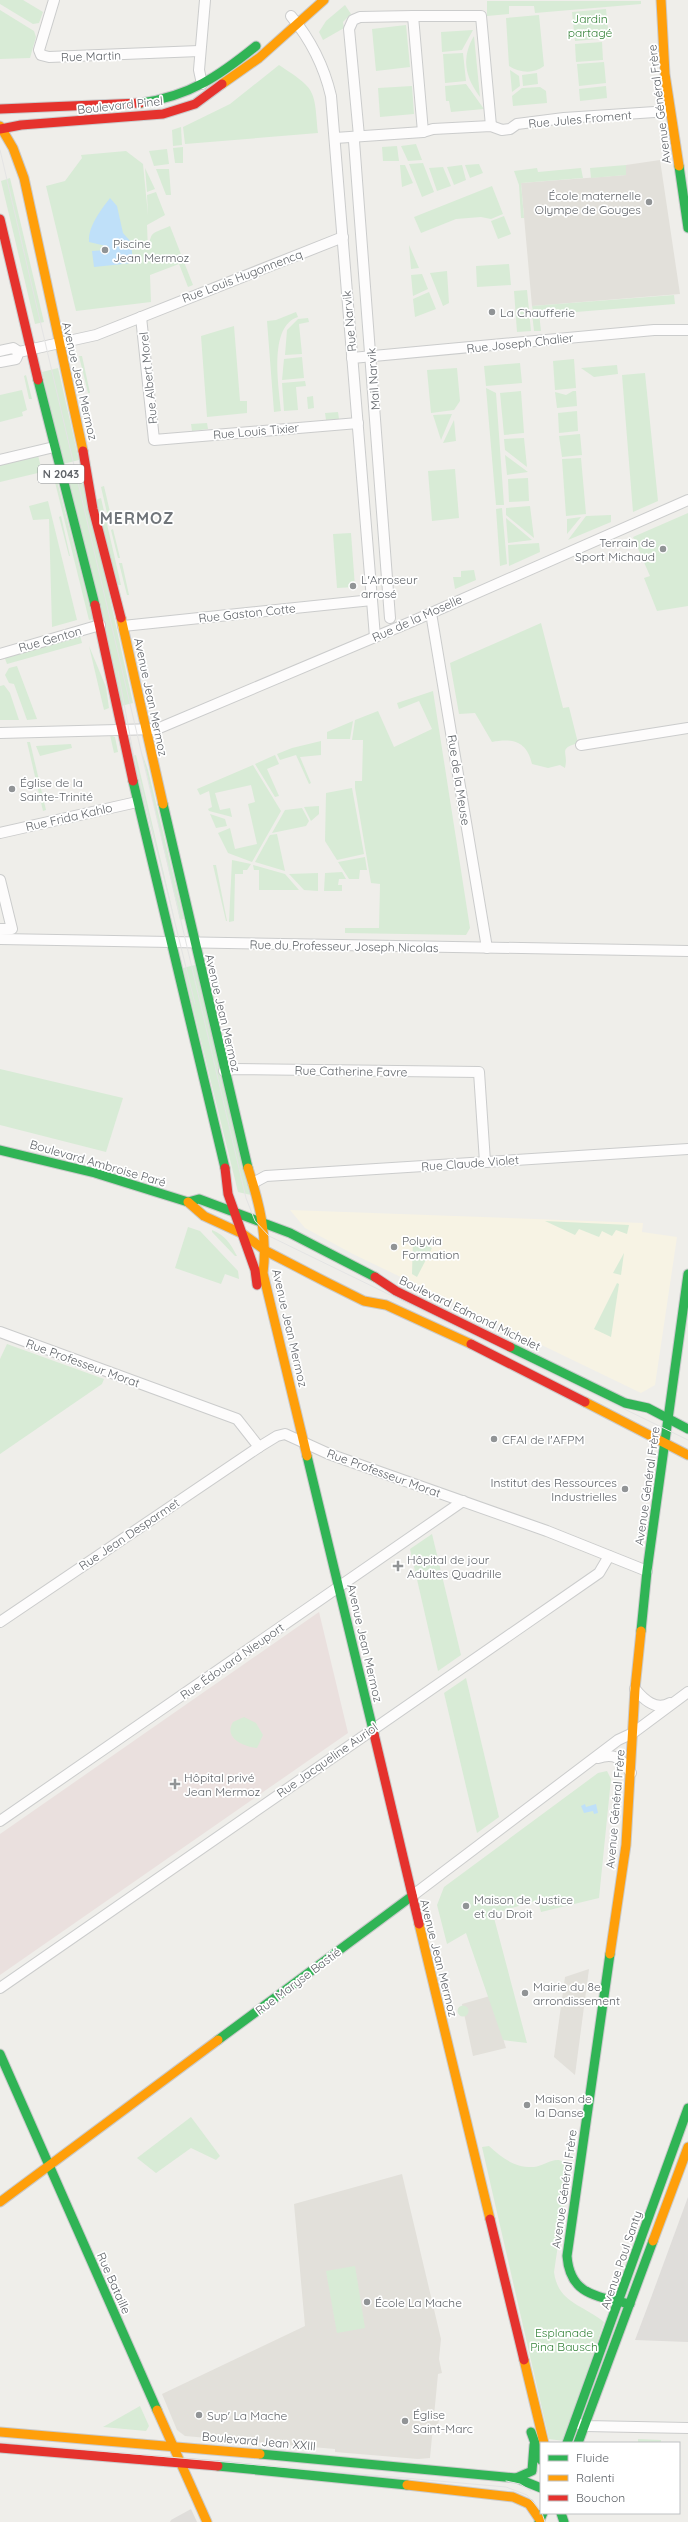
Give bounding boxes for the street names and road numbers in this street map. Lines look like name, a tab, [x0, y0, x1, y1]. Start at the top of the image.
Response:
street label: Avenue Général Frère	[644, 43, 674, 164]
street label: Rue Martin	[61, 47, 121, 65]
street label: Boulevard Pinel	[76, 93, 164, 117]
street label: Rue Jules Froment	[528, 107, 632, 131]
street label: Rue Louis Hugonnencq	[180, 246, 304, 306]
street label: Rue Narvik	[339, 290, 359, 352]
street label: Avenue Jean Mermoz	[59, 321, 101, 442]
street label: Rue Joseph Chalier	[466, 330, 575, 356]
street label: Rue Albert Morel	[136, 331, 160, 425]
street label: Mail Narvik	[363, 347, 383, 411]
street label: Rue Louis Tixier	[212, 420, 300, 442]
road number: N 2043	[38, 465, 84, 483]
street label: Rue de la Moselle	[370, 591, 465, 645]
street label: Rue Gaston Cotte	[198, 600, 297, 626]
street label: Rue Genton	[17, 623, 83, 655]
street label: Avenue Jean Mermoz	[131, 636, 171, 758]
street label: Rue de la Meuse	[444, 734, 474, 827]
street label: Rue Frida Kahlo	[24, 800, 114, 834]
street label: Rue du Professeur Joseph Nicolas	[249, 937, 439, 955]
street label: Avenue Jean Mermoz	[202, 953, 244, 1074]
street label: Rue Catherine Favre	[294, 1063, 408, 1079]
street label: Boulevard Ambroise Paré	[28, 1136, 168, 1190]
street label: Rue Claude Violet	[421, 1152, 519, 1174]
street label: Avenue Jean Mermoz	[269, 1268, 311, 1389]
street label: Boulevard Edmond Michelet	[397, 1272, 543, 1354]
street label: Rue Professeur Morat	[24, 1335, 142, 1391]
street label: Avenue Général Frère	[631, 1425, 663, 1546]
street label: Rue Professeur Morat	[325, 1445, 443, 1501]
street label: Rue Jean Desparmet	[76, 1495, 182, 1573]
street label: Avenue Jean Mermoz	[344, 1583, 386, 1704]
street label: Rue Édouard Nieuport	[177, 1620, 287, 1702]
street label: Rue Jacqueline Auriol	[274, 1719, 380, 1801]
street label: Avenue Général Frère	[602, 1748, 628, 1869]
street label: Avenue Jean Mermoz	[417, 1898, 461, 2019]
street label: Rue Maryse Bastié	[252, 1944, 344, 2018]
street label: Avenue Général Frère	[548, 2128, 580, 2249]
street label: Avenue Paul Santy	[597, 2209, 645, 2311]
street label: Rue Bataille	[94, 2250, 134, 2316]
street label: Boulevard Jean XXIII	[201, 2429, 317, 2453]

